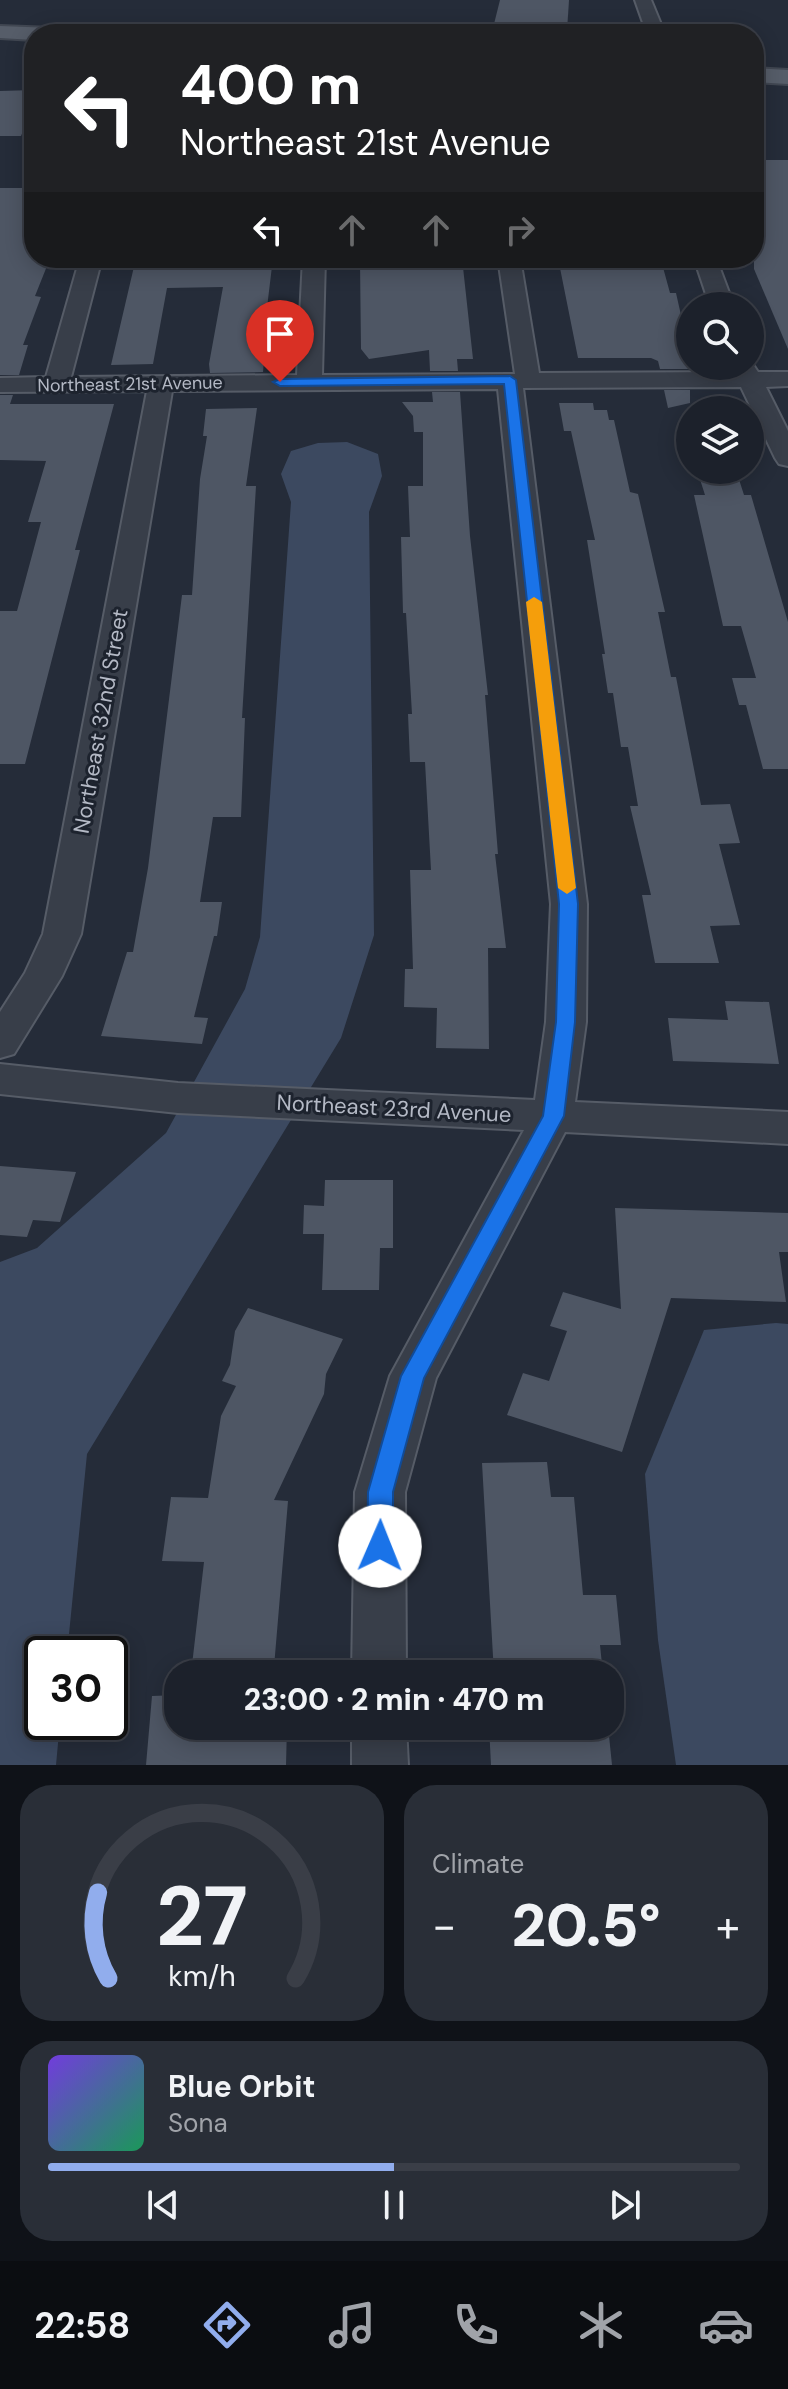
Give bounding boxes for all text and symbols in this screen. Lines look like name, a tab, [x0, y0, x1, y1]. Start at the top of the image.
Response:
text: 400 m	[180, 48, 361, 121]
icon: left	[48, 56, 152, 160]
text: Northeast 21st Avenue	[180, 119, 551, 166]
icon: left	[246, 208, 290, 252]
icon: ahead	[330, 208, 374, 252]
icon: ahead	[414, 208, 458, 252]
icon: right	[498, 208, 542, 252]
map controls	[676, 292, 764, 484]
button: search	[676, 292, 764, 380]
pin	[246, 300, 314, 382]
icon: arrive	[258, 312, 302, 356]
street label: Northeast 21st Avenue	[37, 370, 223, 398]
button: layers	[676, 396, 764, 484]
street label: Northeast 32nd Street	[66, 607, 135, 836]
street label: Northeast 23rd Avenue	[276, 1088, 512, 1129]
position arrow	[338, 1504, 422, 1588]
speed limit sign: 30	[24, 1636, 128, 1740]
text: 23:00 · 2 min · 470 m	[244, 1680, 544, 1719]
text: Climate	[432, 1847, 524, 1881]
text: 27	[156, 1862, 248, 1971]
text: 20.5°	[511, 1886, 661, 1965]
text: −	[432, 1897, 456, 1955]
text: +	[716, 1897, 740, 1955]
text: km/h	[168, 1958, 236, 1995]
text: Blue Orbit	[168, 2067, 315, 2106]
text: Sona	[168, 2106, 228, 2140]
icon: previous	[141, 2183, 185, 2227]
icon: pause	[372, 2183, 416, 2227]
icon: next	[603, 2183, 647, 2227]
icon: directions	[199, 2297, 255, 2353]
icon: music	[324, 2297, 380, 2353]
icon: phone	[448, 2297, 504, 2353]
icon: climate	[573, 2297, 629, 2353]
icon: car	[698, 2297, 754, 2353]
text: 22:58	[34, 2302, 130, 2349]

